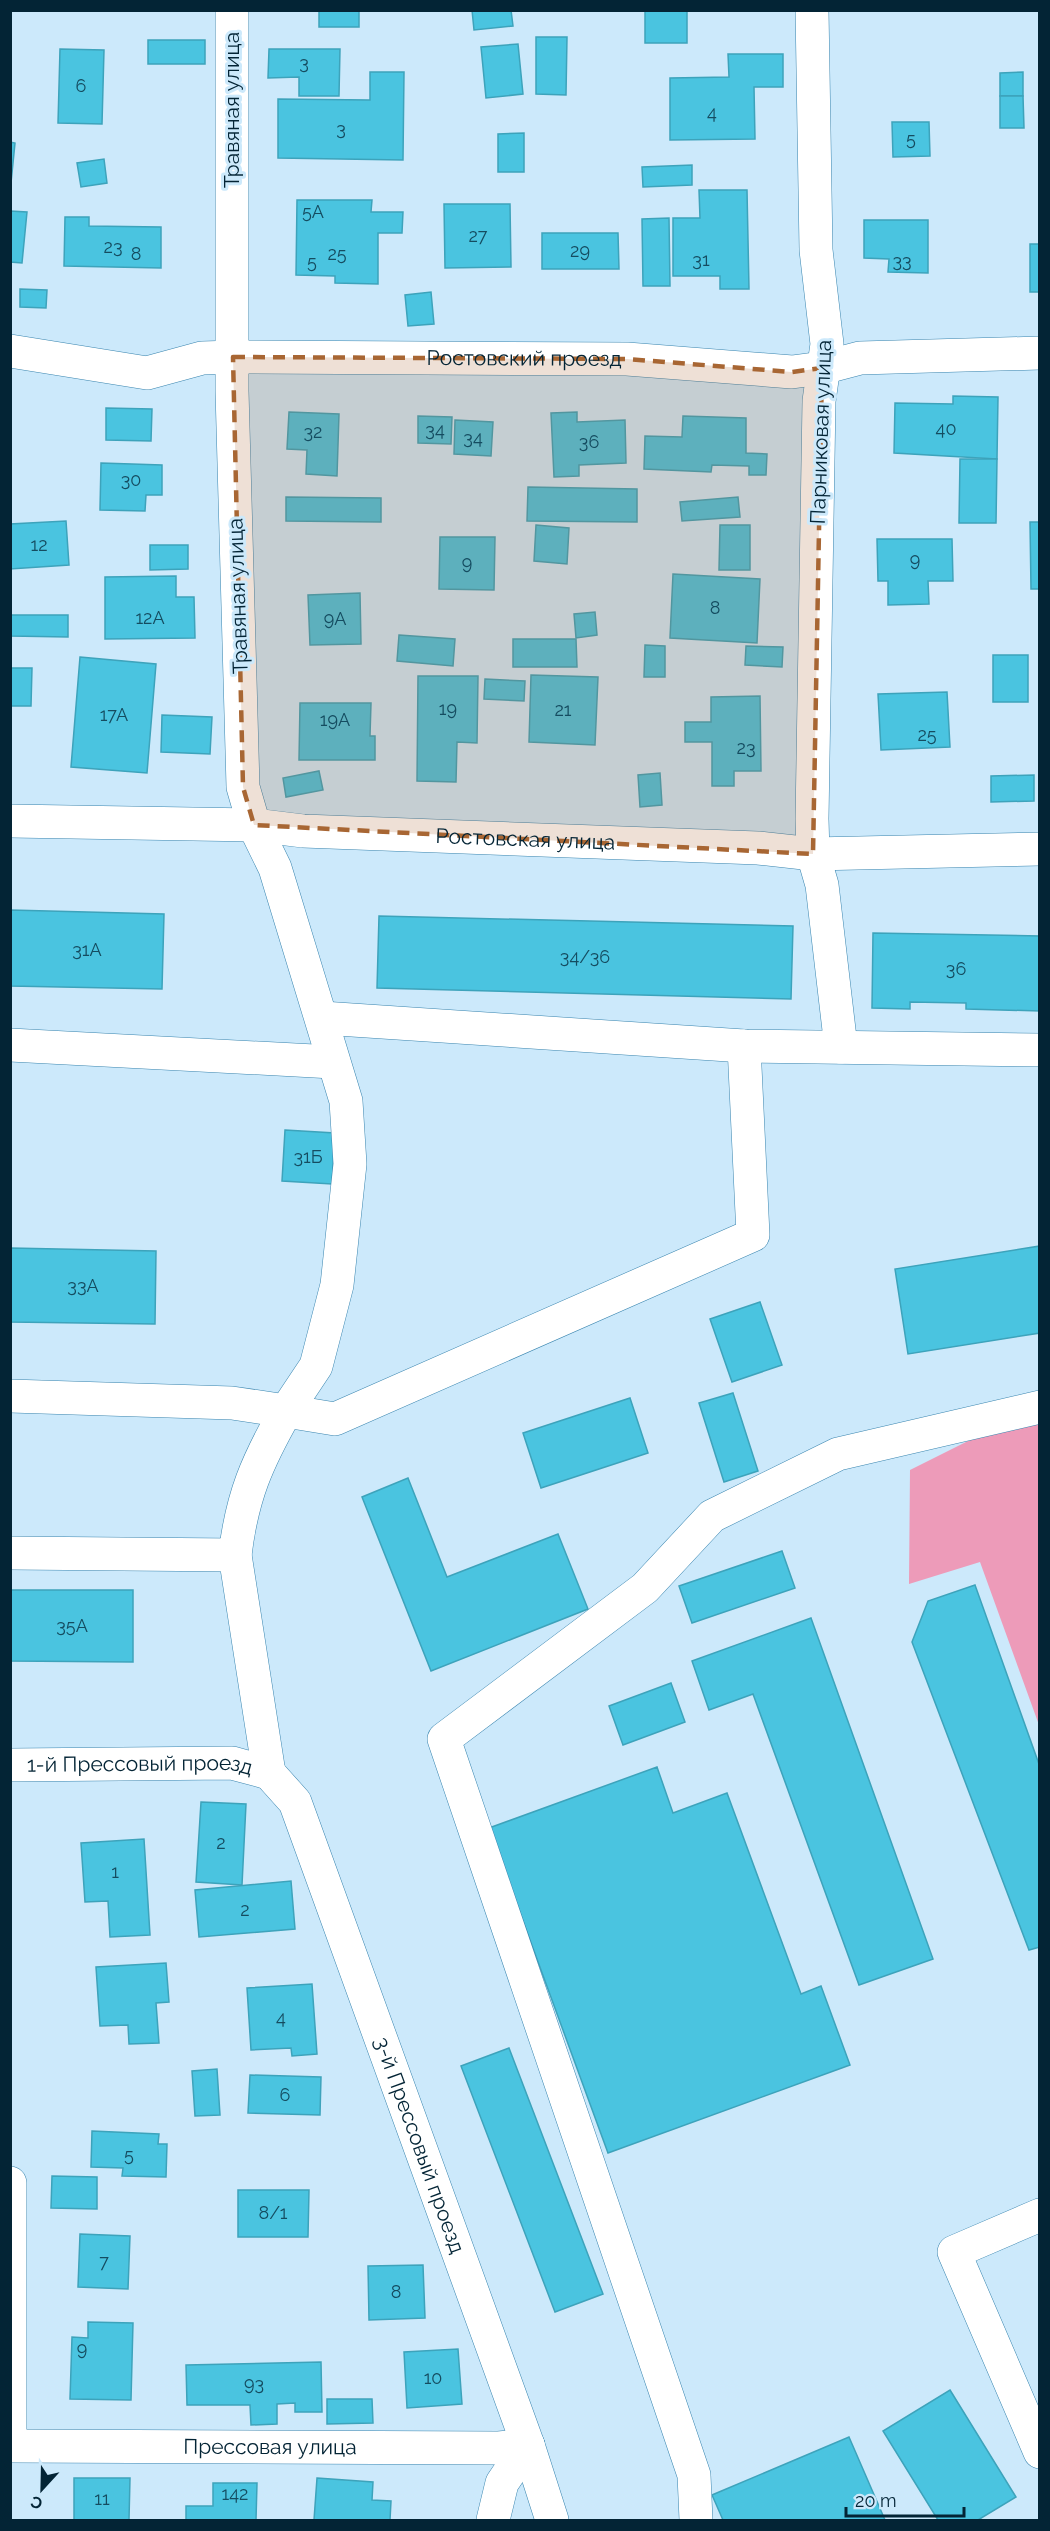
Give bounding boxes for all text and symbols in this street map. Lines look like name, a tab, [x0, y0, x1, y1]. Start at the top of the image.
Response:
street label: Травяная улица	[219, 32, 244, 188]
house number: 3	[299, 52, 309, 73]
house number: 6	[76, 75, 87, 96]
house number: 4	[707, 102, 717, 123]
house number: 3	[336, 118, 346, 139]
house number: 5	[906, 128, 916, 149]
house number: 5А	[302, 201, 324, 222]
house number: 27	[468, 225, 488, 246]
house number: 23	[104, 236, 123, 257]
house number: 29	[570, 240, 590, 261]
house number: 8	[131, 243, 141, 264]
house number: 25	[327, 243, 347, 264]
house number: 31	[692, 249, 710, 270]
house number: 33	[892, 250, 912, 271]
house number: 5	[307, 251, 317, 272]
street label: Парниковая улица	[805, 339, 836, 525]
street label: Ростовский проезд	[427, 345, 622, 371]
house number: 40	[936, 418, 956, 439]
house number: 34	[425, 419, 445, 440]
house number: 32	[304, 421, 323, 442]
house number: 34	[463, 427, 483, 448]
house number: 36	[579, 431, 599, 452]
house number: 30	[121, 469, 141, 490]
street label: Травяная улица	[222, 518, 253, 675]
house number: 12	[30, 534, 48, 555]
house number: 9	[910, 549, 920, 570]
house number: 9	[462, 552, 472, 573]
house number: 8	[710, 597, 720, 618]
house number: 12А	[135, 607, 165, 628]
house number: 9А	[324, 608, 346, 629]
house number: 19	[439, 698, 457, 719]
house number: 21	[554, 699, 572, 720]
house number: 17А	[100, 704, 128, 725]
house number: 19А	[320, 709, 350, 730]
house number: 25	[917, 724, 937, 745]
house number: 23	[737, 737, 756, 758]
street label: Ростовская улица	[435, 823, 616, 855]
house number: 31А	[72, 939, 102, 960]
house number: 34/36	[560, 946, 610, 967]
house number: 36	[946, 958, 966, 979]
house number: 31Б	[293, 1146, 323, 1167]
house number: 33А	[67, 1275, 99, 1296]
house number: 35А	[56, 1615, 88, 1636]
street label: 1-й Прессовый проезд	[27, 1750, 256, 1780]
house number: 2	[216, 1832, 226, 1853]
house number: 1	[111, 1861, 119, 1882]
house number: 2	[240, 1899, 250, 1920]
house number: 4	[276, 2007, 286, 2028]
street label: 3-й Прессовый проезд	[369, 2033, 471, 2257]
house number: 6	[280, 2084, 291, 2105]
house number: 5	[124, 2144, 134, 2165]
house number: 8/1	[259, 2202, 288, 2223]
house number: 7	[99, 2251, 109, 2272]
house number: 8	[391, 2281, 401, 2302]
house number: 9	[77, 2338, 87, 2359]
house number: 10	[424, 2367, 442, 2388]
house number: 93	[244, 2373, 264, 2394]
street label: Прессовая улица	[183, 2434, 357, 2459]
north arrow	[12, 2459, 72, 2519]
scale bar	[846, 2480, 964, 2518]
house number: 142	[222, 2483, 248, 2504]
house number: 11	[94, 2488, 110, 2509]
text: 20 m	[855, 2490, 897, 2511]
text: С	[28, 2492, 45, 2513]

